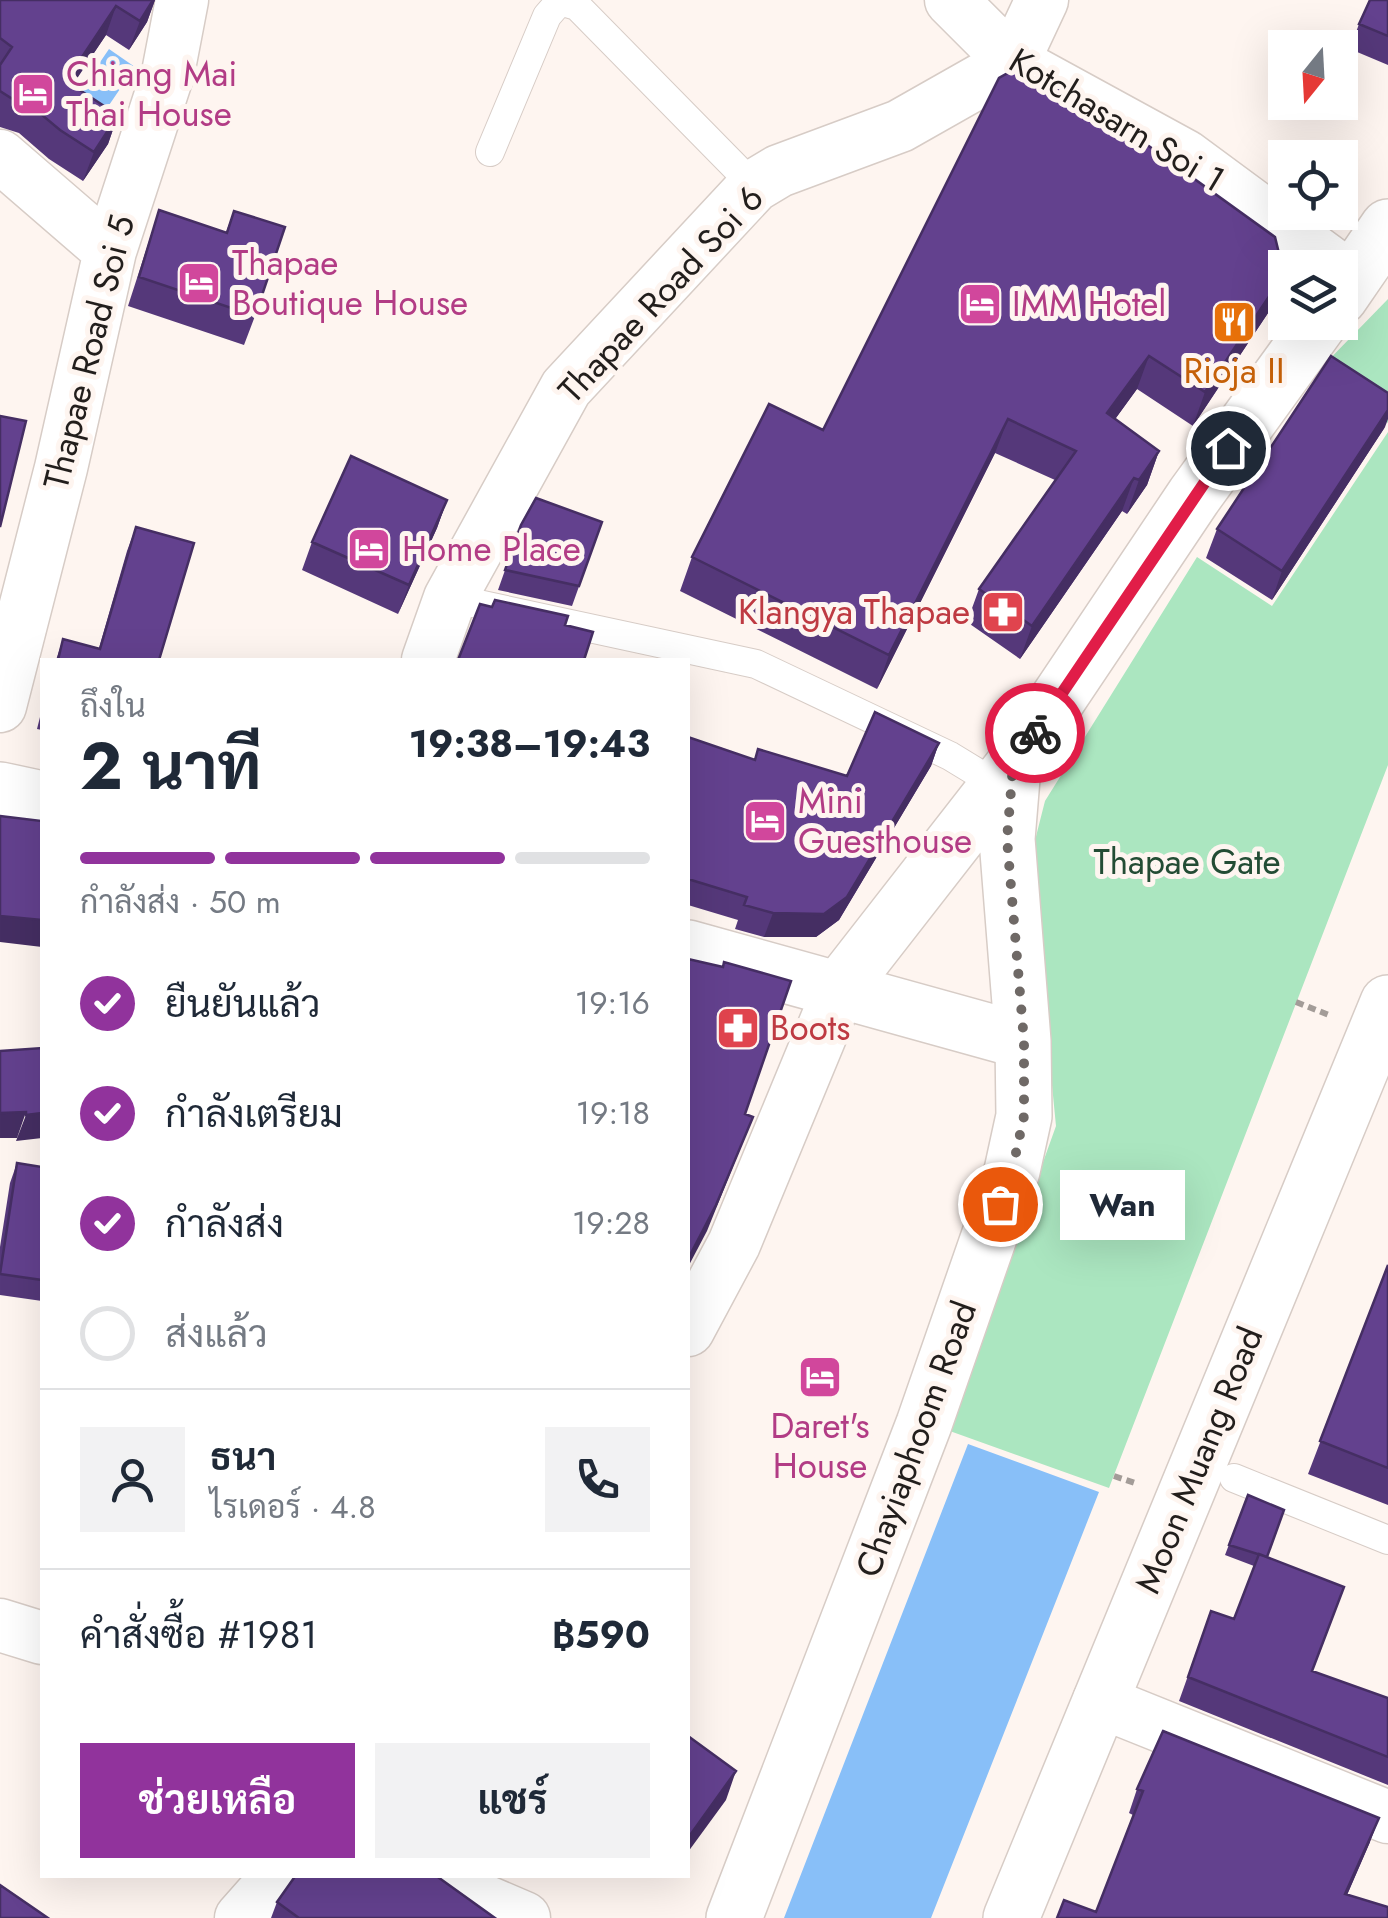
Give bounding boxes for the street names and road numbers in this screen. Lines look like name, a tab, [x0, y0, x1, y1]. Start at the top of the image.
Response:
street label: Kotchasarn Soi 1	[1000, 36, 1234, 204]
street label: Thapae Road Soi 6	[547, 174, 775, 414]
street label: Thapae Road Soi 5	[31, 210, 147, 494]
street label: Chayiaphoom Road	[843, 1294, 989, 1584]
street label: Moon Muang Road	[1123, 1319, 1275, 1601]

